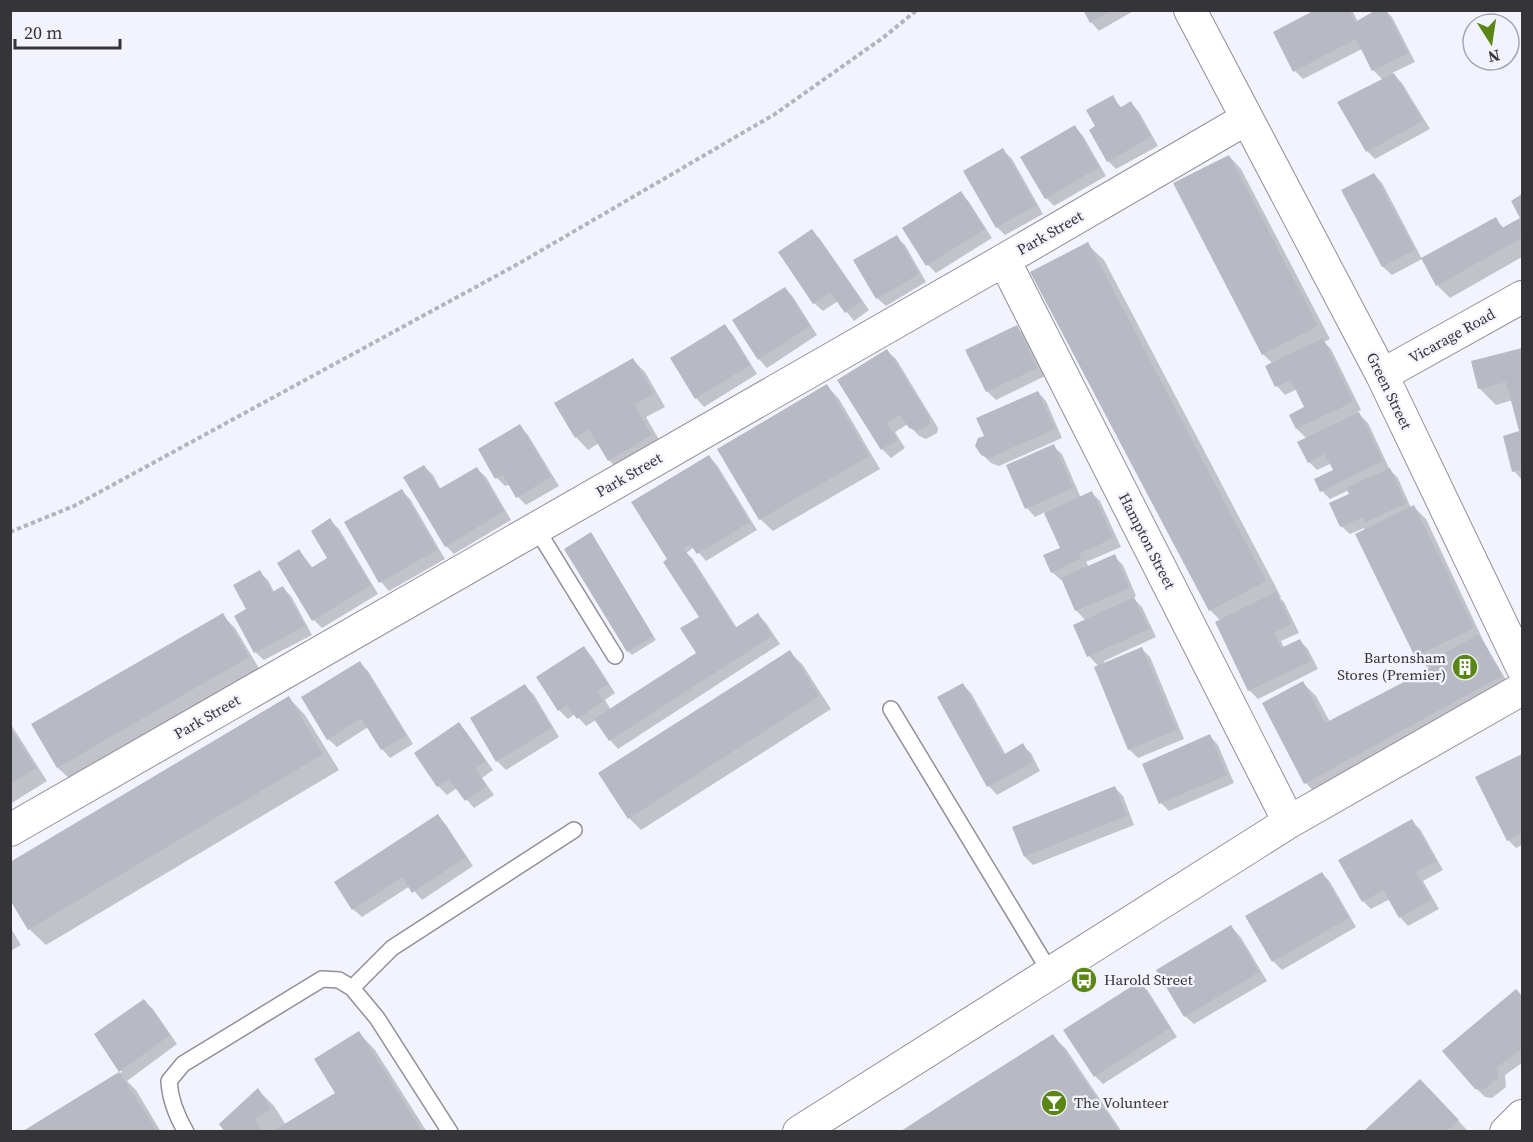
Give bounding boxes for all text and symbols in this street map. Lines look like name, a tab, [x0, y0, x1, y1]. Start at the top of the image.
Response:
scale bar	[15, 12, 120, 50]
north arrow	[1461, 12, 1521, 72]
text: 20 m	[24, 20, 62, 45]
text: N	[1486, 45, 1502, 69]
street label: Park Street	[1013, 205, 1087, 260]
street label: Vicarage Road	[1405, 303, 1499, 368]
street label: Green Street	[1362, 349, 1417, 433]
street label: Park Street	[592, 447, 666, 502]
street label: Hampton Street	[1114, 489, 1181, 593]
place label: Bartonsham Stores (Premier)	[1337, 647, 1446, 685]
building icon: Bartonsham Stores (Premier)	[1450, 652, 1480, 682]
street label: Park Street	[170, 689, 244, 744]
bus stop icon: Harold Street	[1069, 965, 1099, 995]
place label: Harold Street	[1104, 969, 1193, 990]
bar icon: The Volunteer	[1039, 1088, 1069, 1118]
place label: The Volunteer	[1074, 1092, 1169, 1113]

